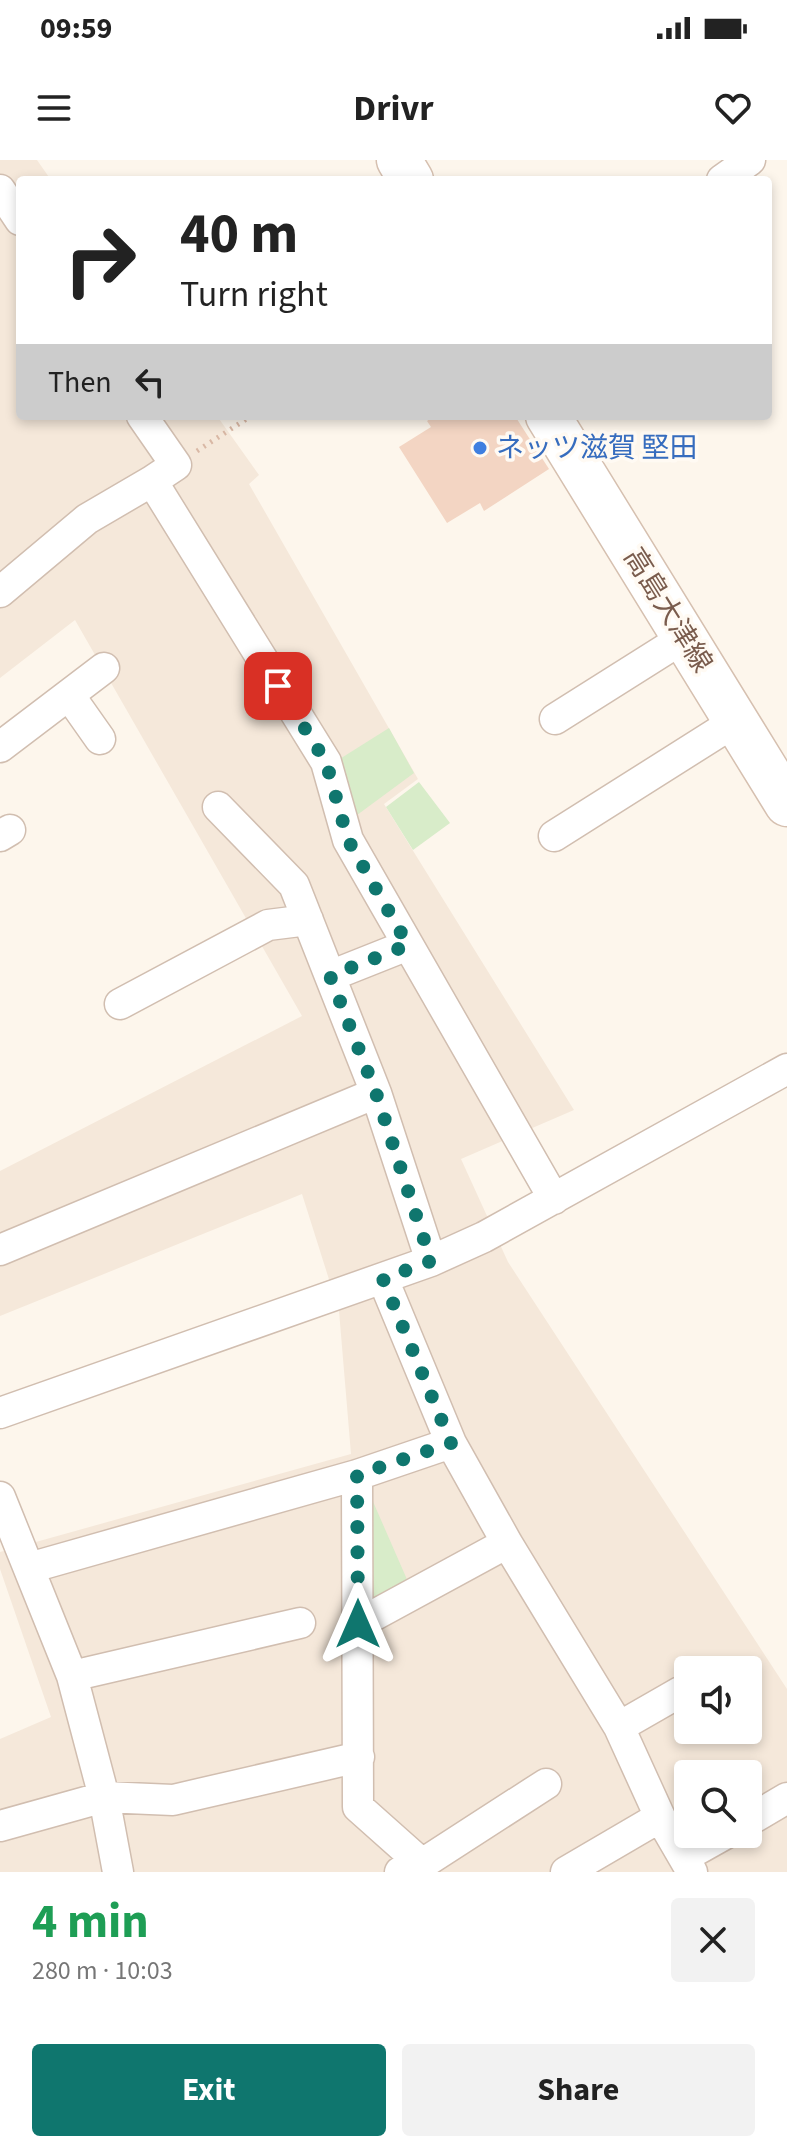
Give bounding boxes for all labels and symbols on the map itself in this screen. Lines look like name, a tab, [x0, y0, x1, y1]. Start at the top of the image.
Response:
place label: ネッツ滋賀 堅田	[496, 428, 698, 468]
marker: ネッツ滋賀 堅田	[471, 439, 489, 457]
street label: 高島大津線	[614, 540, 722, 680]
pin	[244, 652, 312, 720]
position arrow	[316, 1582, 400, 1666]

